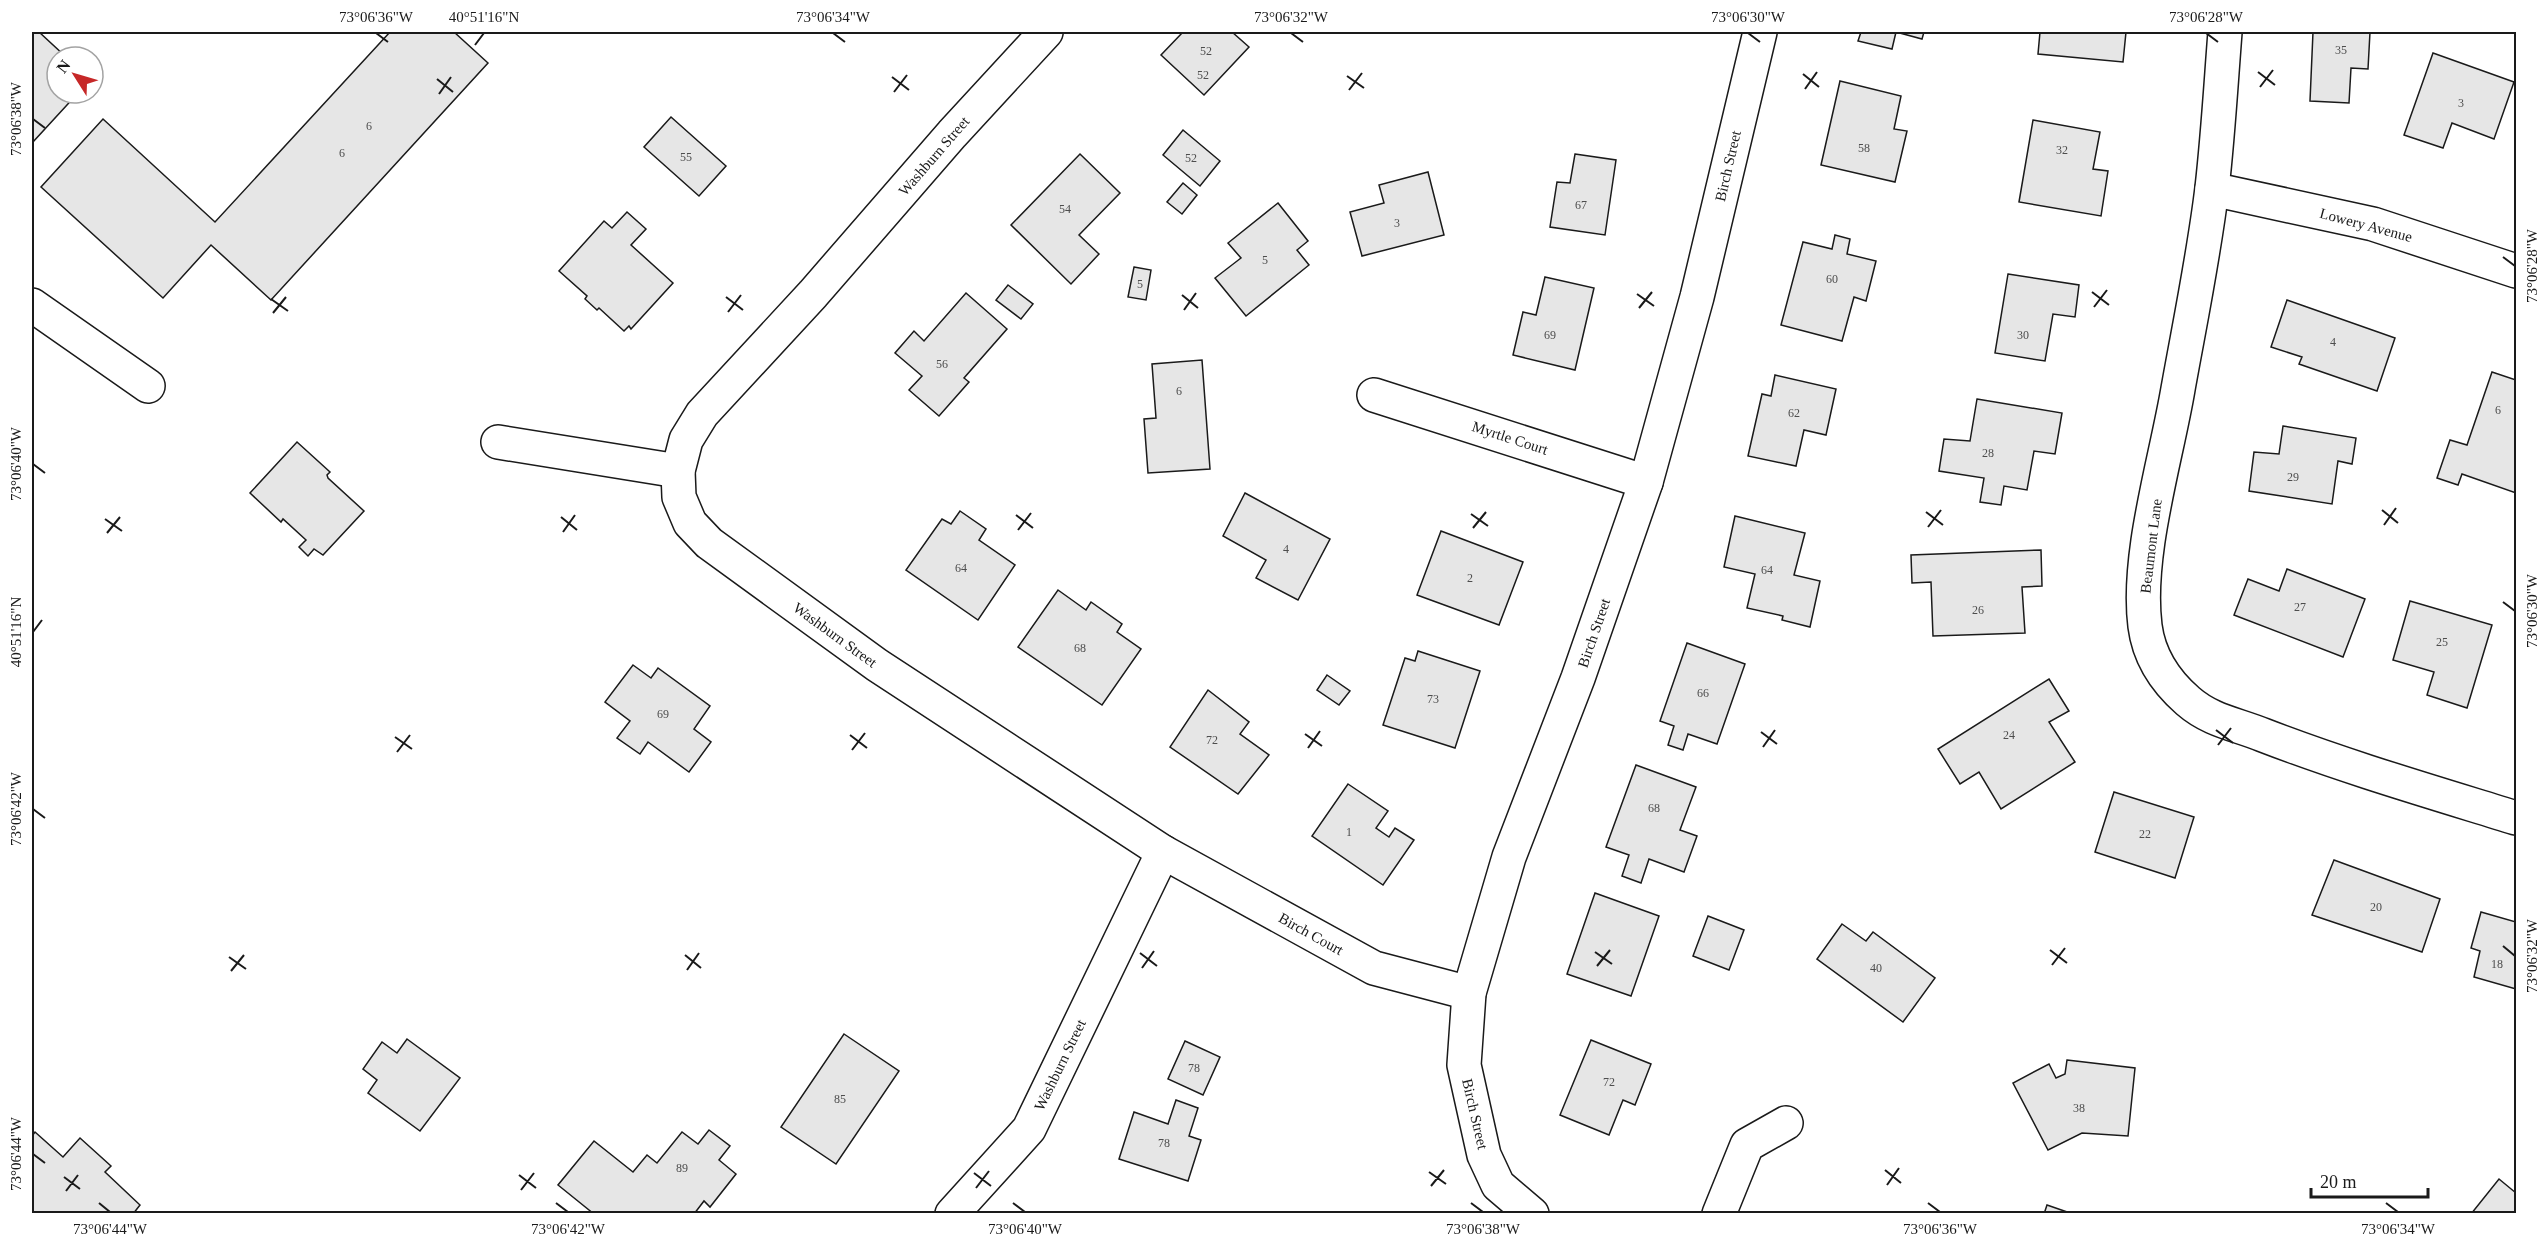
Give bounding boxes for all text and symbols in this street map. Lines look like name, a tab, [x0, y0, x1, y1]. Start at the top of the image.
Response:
text: 73°06'36"W	[339, 9, 414, 25]
text: 40°51'16"N	[449, 9, 519, 25]
text: 73°06'34"W	[796, 9, 871, 25]
text: 73°06'32"W	[1254, 9, 1329, 25]
text: 73°06'30"W	[1711, 9, 1786, 25]
text: 73°06'28"W	[2169, 9, 2244, 25]
house number: 35	[2335, 43, 2347, 57]
house number: 52	[1200, 44, 1212, 58]
north arrow	[45, 45, 105, 105]
text: N	[53, 56, 74, 76]
house number: 52	[1197, 68, 1209, 82]
text: 73°06'38"W	[8, 81, 24, 156]
house number: 3	[2458, 96, 2464, 110]
street label: Washburn Street	[895, 113, 973, 199]
house number: 6	[366, 119, 372, 133]
street label: Birch Street	[1712, 128, 1744, 203]
house number: 58	[1858, 141, 1870, 155]
house number: 32	[2056, 143, 2068, 157]
house number: 6	[339, 146, 345, 160]
house number: 55	[680, 150, 692, 164]
house number: 52	[1185, 151, 1197, 165]
house number: 67	[1575, 198, 1587, 212]
house number: 54	[1059, 202, 1071, 216]
street label: Lowery Avenue	[2318, 205, 2414, 245]
house number: 3	[1394, 216, 1400, 230]
text: 73°06'28"W	[2524, 228, 2540, 303]
house number: 5	[1262, 253, 1268, 267]
house number: 60	[1826, 272, 1838, 286]
house number: 5	[1137, 277, 1143, 291]
house number: 69	[1544, 328, 1556, 342]
house number: 30	[2017, 328, 2029, 342]
house number: 4	[2330, 335, 2336, 349]
house number: 56	[936, 357, 948, 371]
house number: 6	[1176, 384, 1182, 398]
house number: 6	[2495, 403, 2501, 417]
house number: 62	[1788, 406, 1800, 420]
street label: Myrtle Court	[1470, 418, 1551, 458]
text: 73°06'40"W	[8, 426, 24, 501]
house number: 28	[1982, 446, 1994, 460]
house number: 29	[2287, 470, 2299, 484]
street label: Beaumont Lane	[2137, 497, 2165, 594]
house number: 4	[1283, 542, 1289, 556]
house number: 64	[955, 561, 967, 575]
house number: 64	[1761, 563, 1773, 577]
house number: 2	[1467, 571, 1473, 585]
text: 73°06'30"W	[2524, 573, 2540, 648]
street label: Birch Street	[1575, 596, 1614, 670]
text: 40°51'16"N	[8, 597, 24, 667]
street label: Washburn Street	[790, 599, 880, 671]
house number: 27	[2294, 600, 2306, 614]
house number: 26	[1972, 603, 1984, 617]
house number: 25	[2436, 635, 2448, 649]
house number: 68	[1074, 641, 1086, 655]
house number: 66	[1697, 686, 1709, 700]
house number: 73	[1427, 692, 1439, 706]
house number: 69	[657, 707, 669, 721]
house number: 24	[2003, 728, 2015, 742]
house number: 72	[1206, 733, 1218, 747]
text: 73°06'42"W	[8, 771, 24, 846]
house number: 68	[1648, 801, 1660, 815]
house number: 1	[1346, 825, 1352, 839]
house number: 22	[2139, 827, 2151, 841]
house number: 20	[2370, 900, 2382, 914]
street label: Birch Court	[1276, 910, 1347, 959]
text: 73°06'32"W	[2524, 918, 2540, 993]
house number: 18	[2491, 957, 2503, 971]
house number: 40	[1870, 961, 1882, 975]
street label: Washburn Street	[1031, 1016, 1089, 1113]
house number: 78	[1188, 1061, 1200, 1075]
house number: 72	[1603, 1075, 1615, 1089]
street label: Birch Street	[1459, 1077, 1491, 1152]
house number: 85	[834, 1092, 846, 1106]
house number: 38	[2073, 1101, 2085, 1115]
text: 73°06'44"W	[8, 1116, 24, 1191]
house number: 78	[1158, 1136, 1170, 1150]
house number: 89	[676, 1161, 688, 1175]
scale bar	[2311, 1161, 2428, 1199]
text: 20 m	[2320, 1172, 2357, 1192]
text: 73°06'44"W	[73, 1221, 148, 1237]
text: 73°06'42"W	[531, 1221, 606, 1237]
text: 73°06'40"W	[988, 1221, 1063, 1237]
text: 73°06'38"W	[1446, 1221, 1521, 1237]
text: 73°06'36"W	[1903, 1221, 1978, 1237]
text: 73°06'34"W	[2361, 1221, 2436, 1237]

